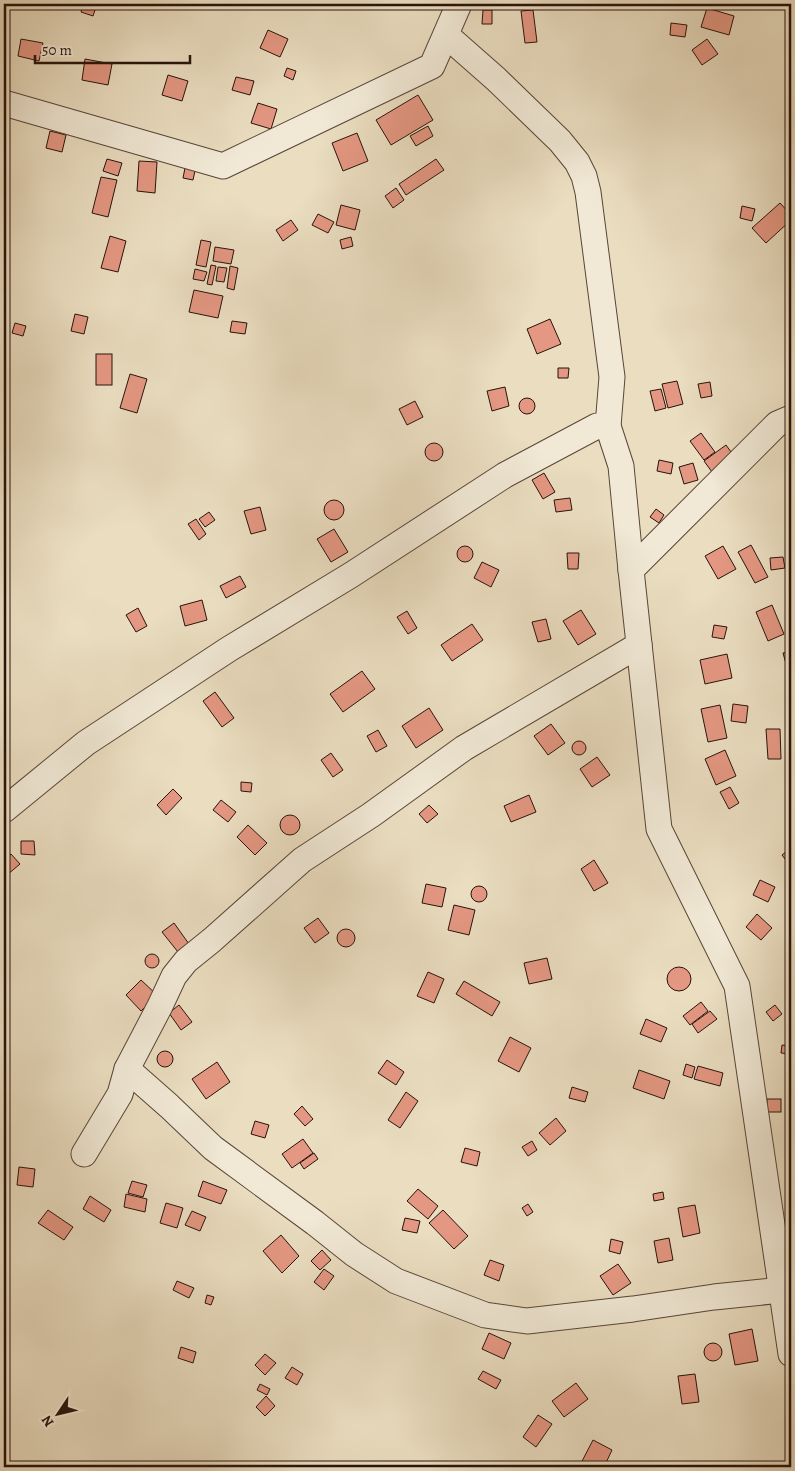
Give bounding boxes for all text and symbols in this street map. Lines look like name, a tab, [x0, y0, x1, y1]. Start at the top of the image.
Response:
scale bar	[35, 32, 190, 64]
text: 50 m	[42, 40, 72, 60]
north arrow	[32, 1388, 82, 1438]
text: N	[37, 1412, 58, 1431]

